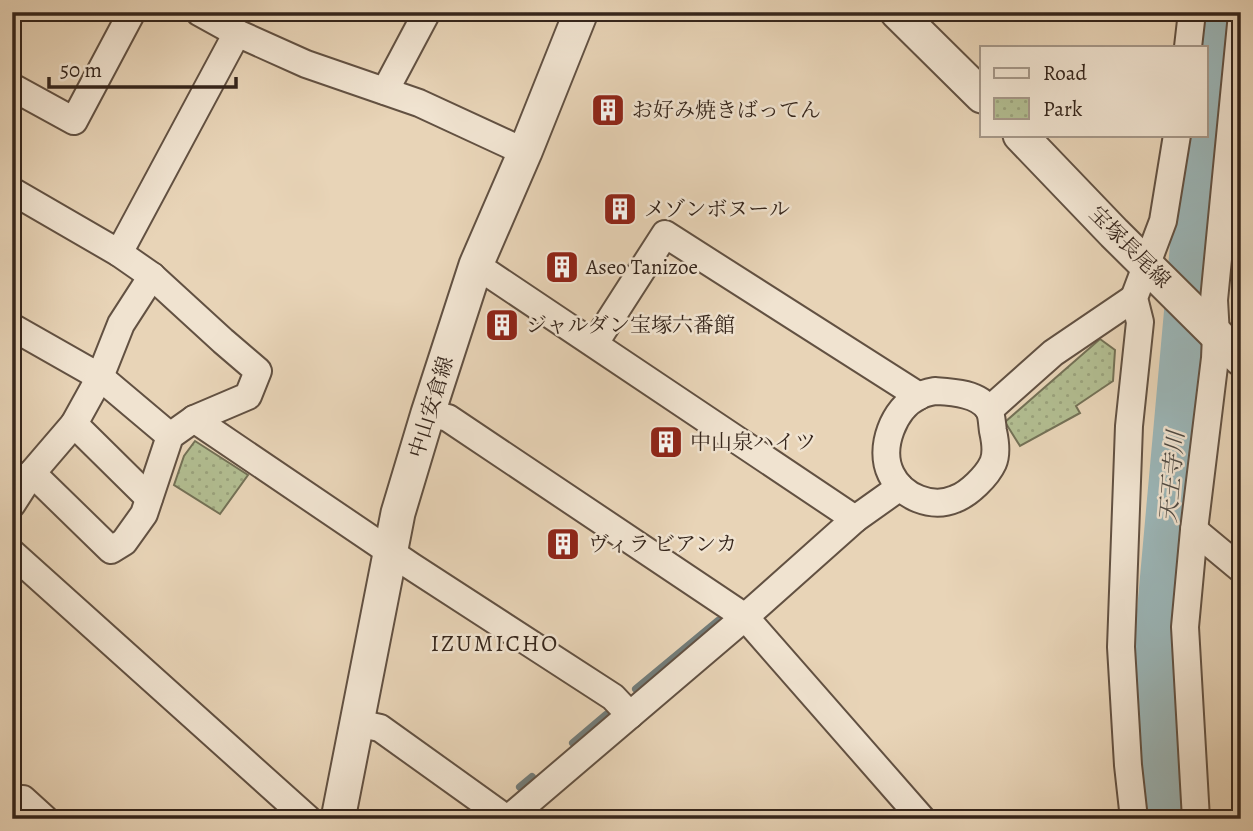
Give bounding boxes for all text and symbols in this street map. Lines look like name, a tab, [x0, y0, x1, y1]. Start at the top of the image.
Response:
scale bar	[49, 46, 236, 90]
legend	[980, 46, 1208, 136]
text: 50 m	[60, 56, 102, 84]
text: Road	[1043, 59, 1087, 87]
building icon: お好み焼きばってん	[589, 91, 627, 129]
text: Park	[1043, 95, 1083, 123]
place label: お好み焼きばってん	[632, 96, 821, 124]
building icon: メゾンボヌール	[601, 190, 639, 228]
place label: メゾンボヌール	[644, 195, 790, 223]
street label: 宝塚長尾線	[1083, 200, 1177, 294]
building icon: Aseo Tanizoe	[543, 248, 581, 286]
place label: Aseo Tanizoe	[585, 253, 698, 281]
building icon: ジャルダン宝塚六番館	[483, 306, 521, 344]
place label: ジャルダン宝塚六番館	[526, 311, 735, 339]
street label: 中山安倉線	[402, 353, 460, 461]
building icon: 中山泉ハイツ	[647, 423, 685, 461]
water label: 天王寺川	[1153, 427, 1192, 524]
place label: 中山泉ハイツ	[690, 428, 816, 456]
building icon: ヴィラ ビアンカ	[544, 525, 582, 563]
place label: ヴィラ ビアンカ	[588, 530, 737, 558]
district label: IZUMICHO	[431, 628, 559, 659]

